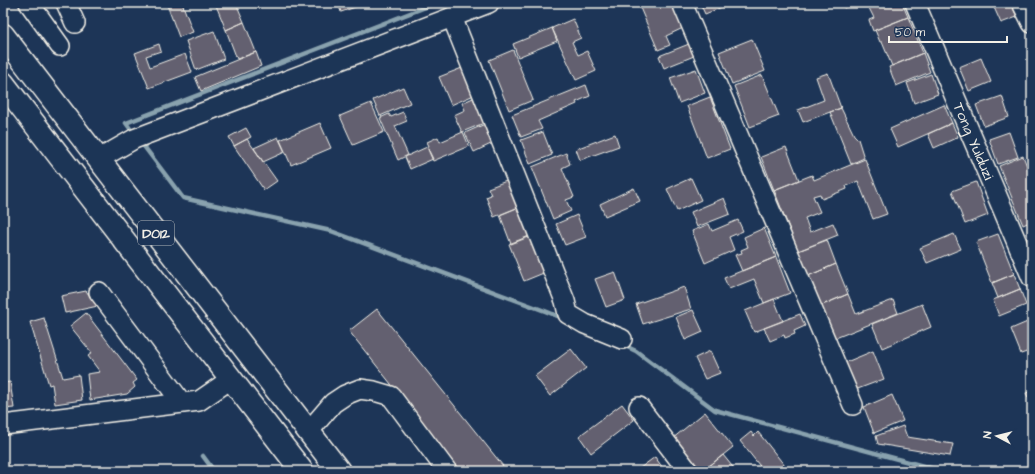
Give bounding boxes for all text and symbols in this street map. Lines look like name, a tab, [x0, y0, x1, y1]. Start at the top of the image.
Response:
scale bar	[889, 18, 1007, 44]
text: 50 m	[895, 24, 926, 41]
street label: Tong Yulduzi	[948, 99, 999, 184]
road number: D012	[138, 221, 174, 245]
north arrow	[977, 416, 1017, 456]
text: N	[980, 430, 995, 439]

